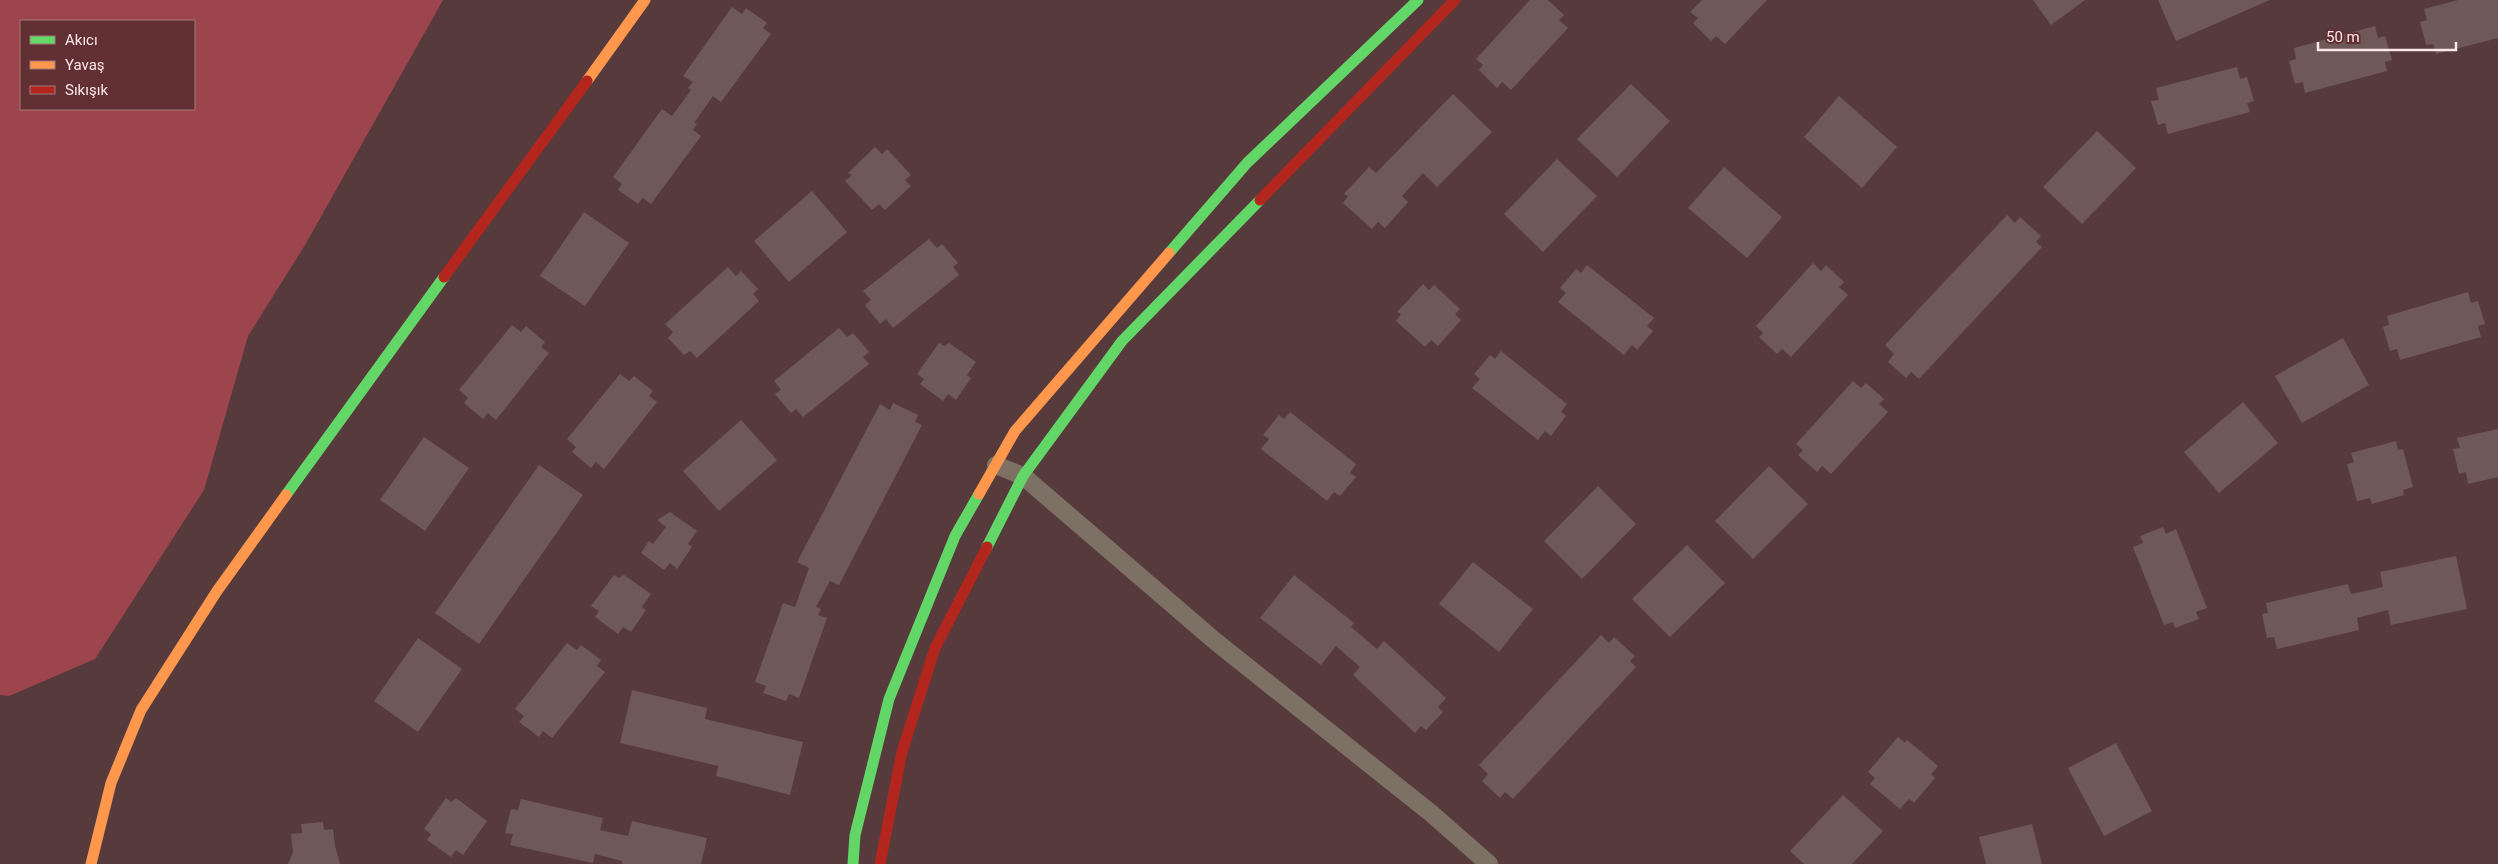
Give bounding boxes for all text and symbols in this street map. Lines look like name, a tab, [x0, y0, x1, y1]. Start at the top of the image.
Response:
legend	[20, 20, 195, 110]
scale bar	[2318, 20, 2456, 52]
text: 50 m	[2326, 28, 2360, 46]
text: Akıcı	[65, 31, 98, 49]
text: Yavaş	[65, 56, 105, 74]
text: Sıkışık	[65, 81, 108, 99]

